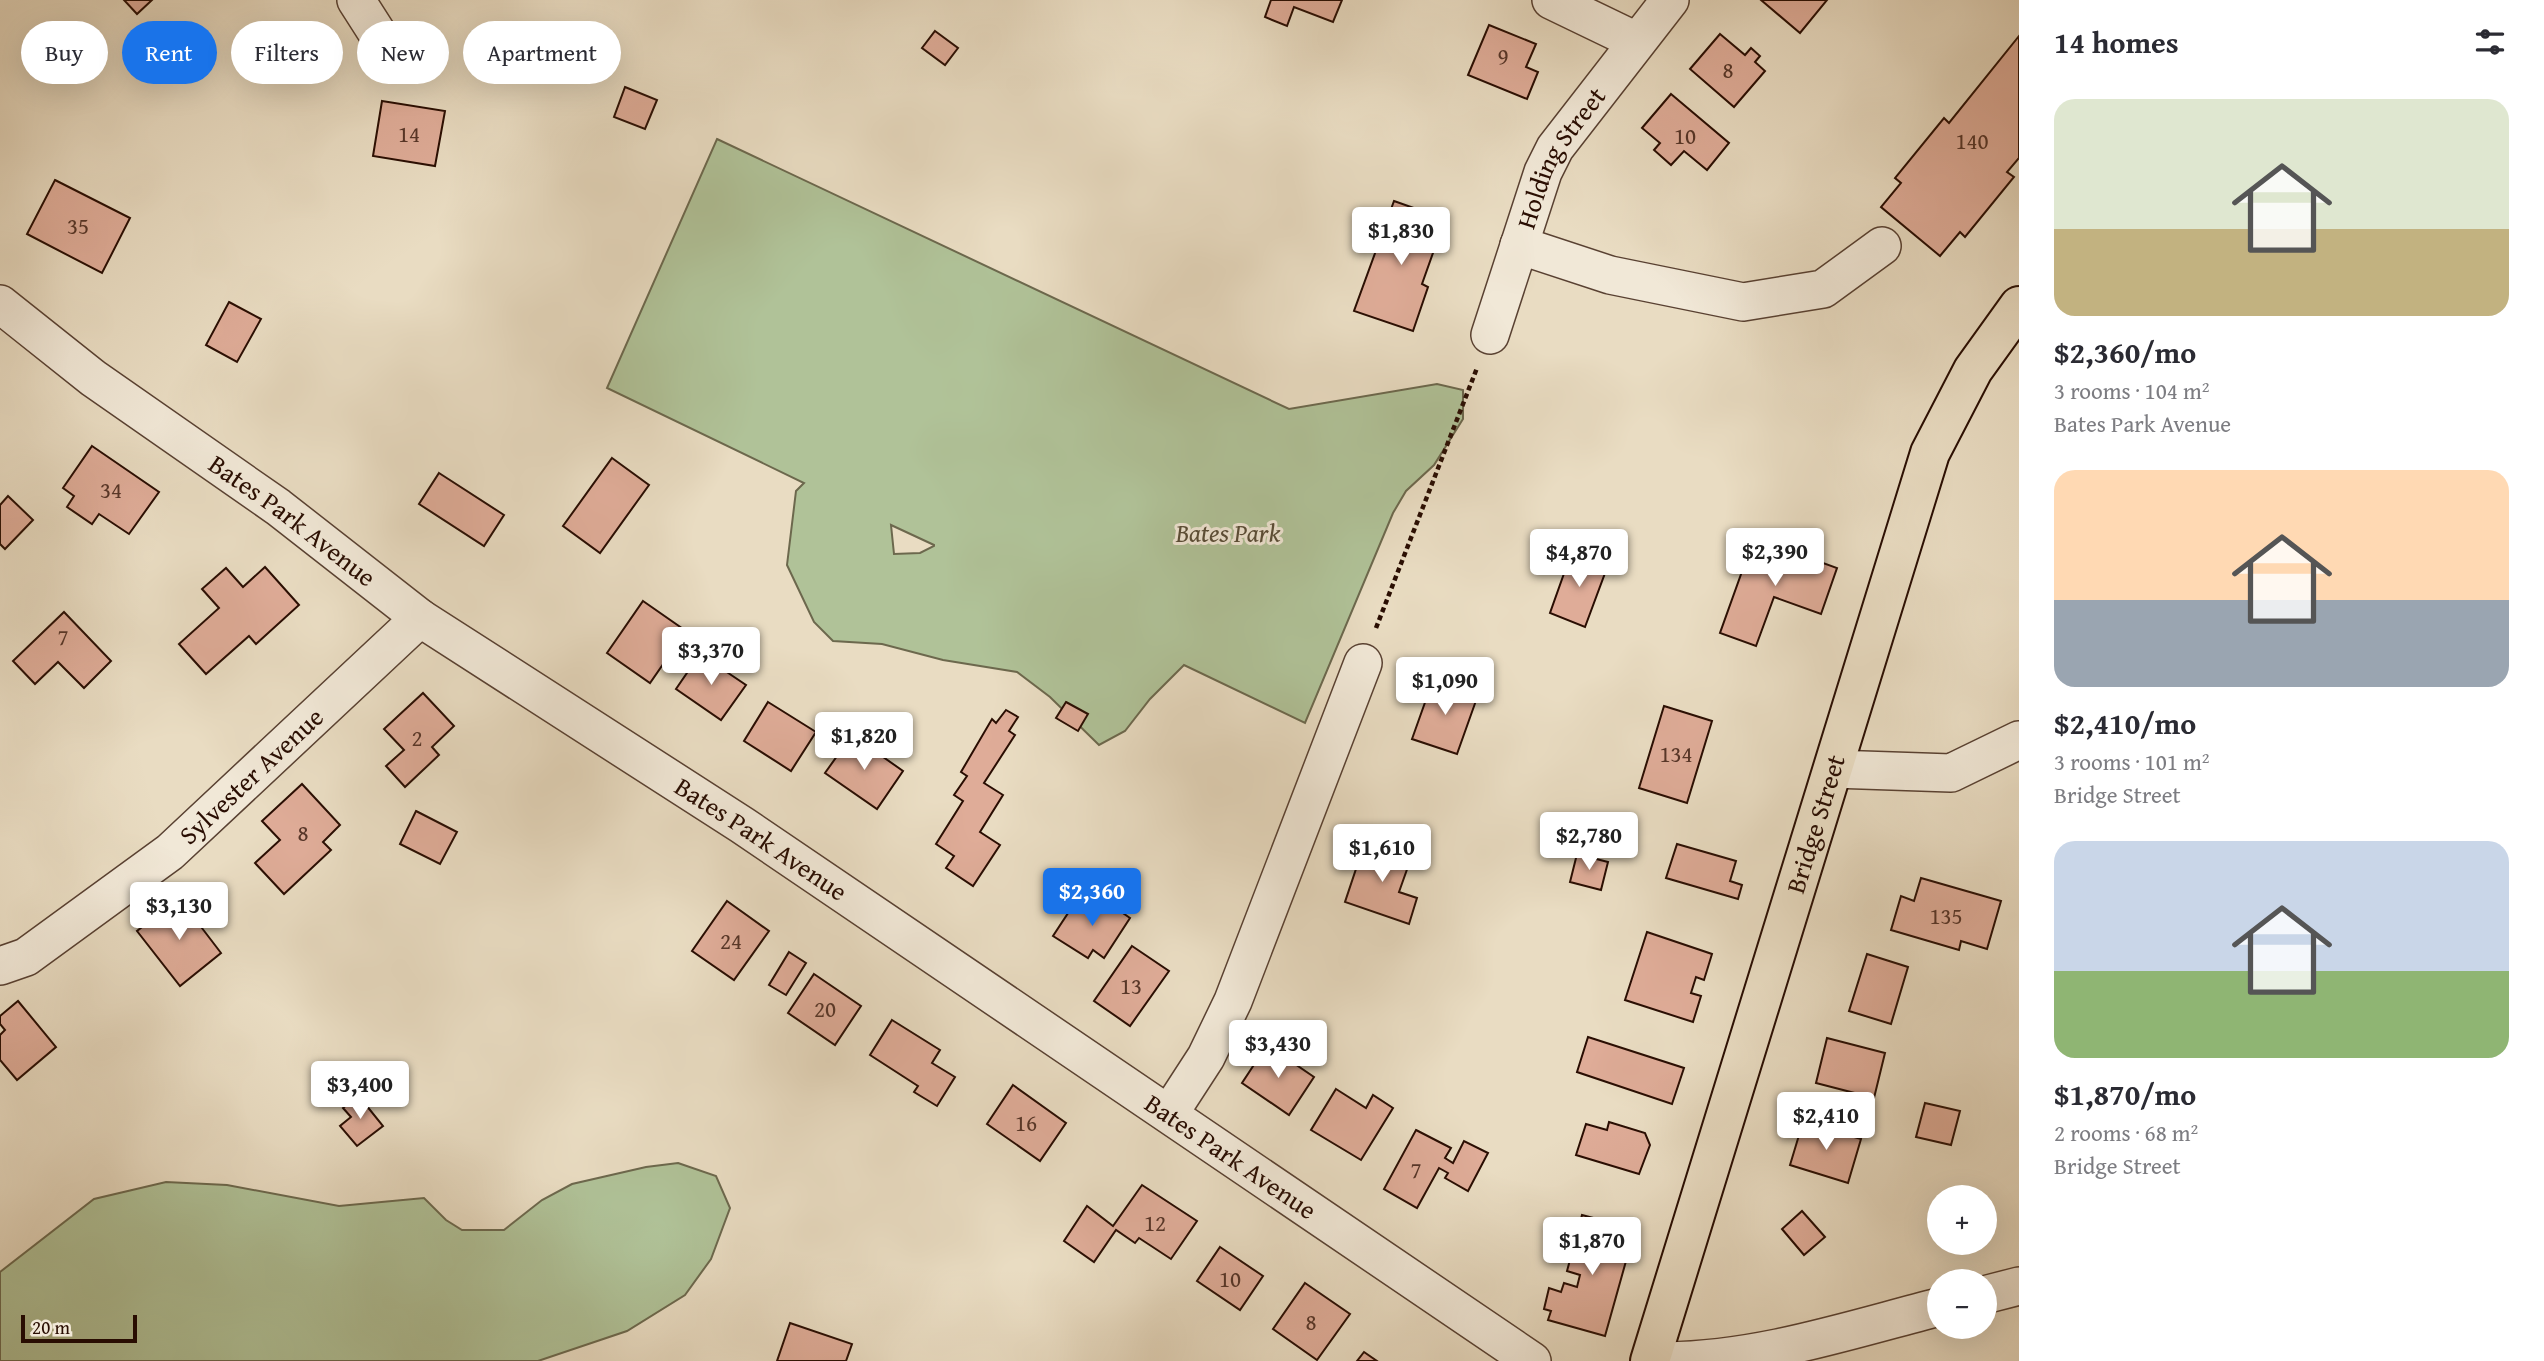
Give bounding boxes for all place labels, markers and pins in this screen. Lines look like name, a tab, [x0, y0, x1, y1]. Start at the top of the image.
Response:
pin: $1,830	[1344, 208, 1458, 267]
pin: $2,390	[1718, 528, 1832, 588]
pin: $4,870	[1522, 530, 1636, 589]
pin: $3,370	[654, 628, 768, 687]
pin: $1,090	[1388, 658, 1502, 717]
pin: $1,820	[807, 712, 921, 772]
pin: $2,780	[1532, 812, 1646, 872]
pin: $1,610	[1325, 824, 1439, 884]
pin: $2,360	[1035, 869, 1149, 928]
pin: $3,130	[122, 883, 236, 942]
pin: $3,430	[1221, 1020, 1335, 1080]
pin: $3,400	[303, 1062, 417, 1121]
pin: $2,410	[1769, 1092, 1883, 1152]
pin: $1,870	[1535, 1218, 1649, 1277]

